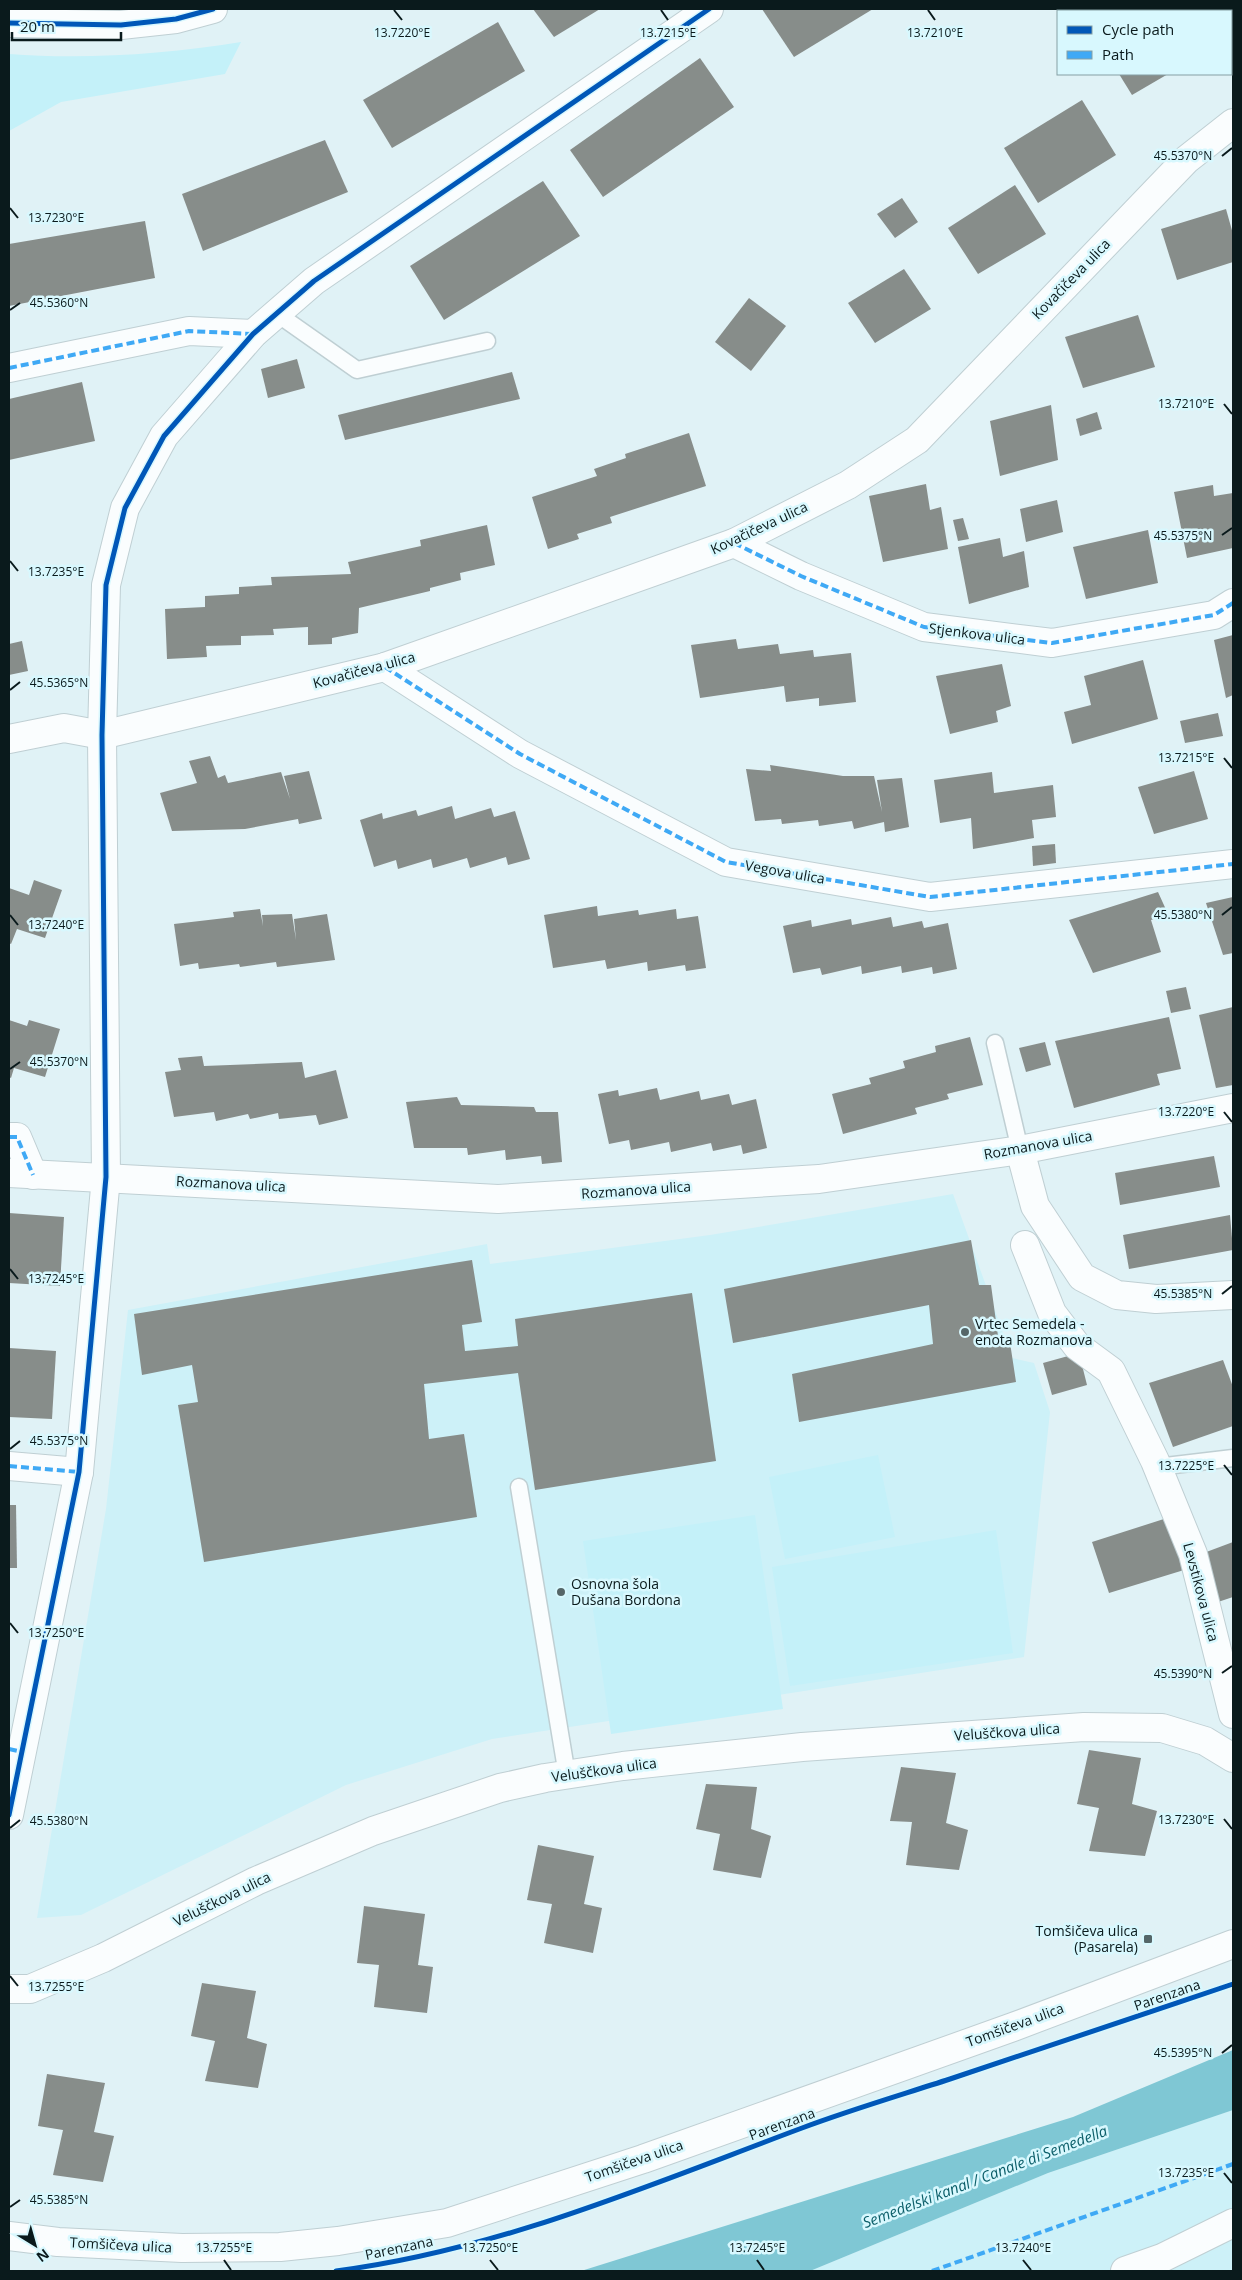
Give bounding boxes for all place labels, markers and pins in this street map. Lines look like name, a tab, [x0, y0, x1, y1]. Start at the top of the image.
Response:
place label: Vrtec Semedela - enota Rozmanova	[975, 1314, 1092, 1349]
marker: Vrtec Semedela - enota Rozmanova	[959, 1326, 971, 1338]
place label: Osnovna šola Dušana Bordona	[571, 1574, 681, 1609]
marker: Osnovna šola Dušana Bordona	[555, 1586, 567, 1598]
place label: Tomšičeva ulica (Pasarela)	[1036, 1921, 1138, 1956]
marker: Tomšičeva ulica (Pasarela)	[1142, 1933, 1154, 1945]

